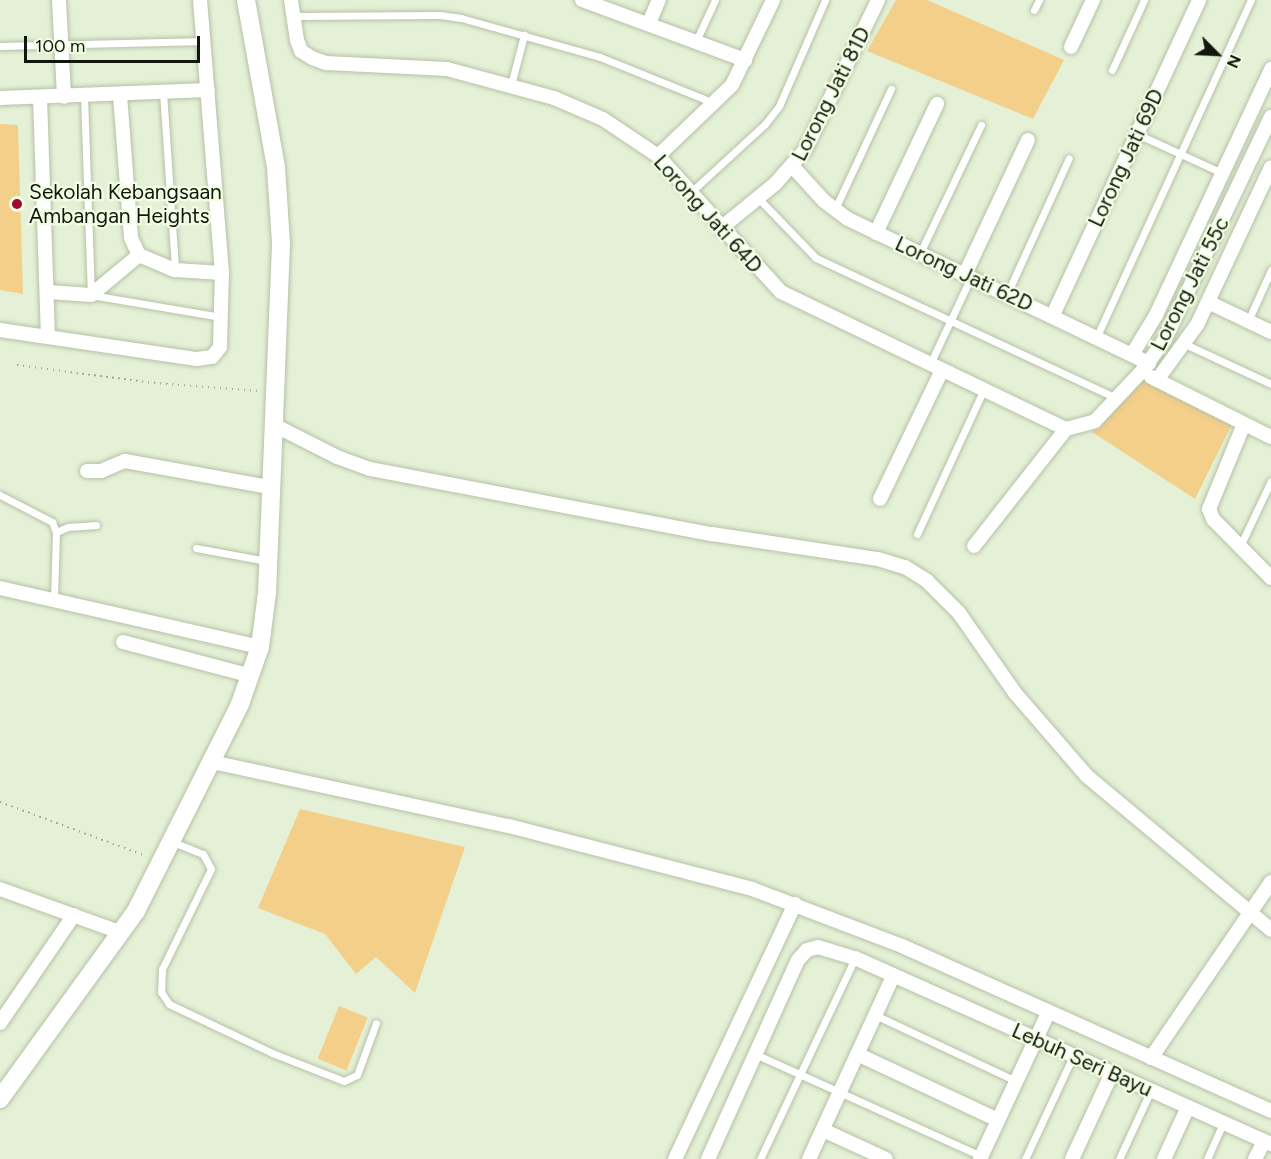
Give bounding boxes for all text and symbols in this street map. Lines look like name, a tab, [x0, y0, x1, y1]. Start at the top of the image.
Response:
street label: Lorong Jati 81D	[786, 23, 876, 165]
scale bar	[27, 24, 202, 62]
north arrow	[1187, 24, 1247, 84]
text: 100 m	[35, 35, 85, 57]
text: N	[1223, 52, 1245, 71]
street label: Lorong Jati 69D	[1083, 85, 1169, 231]
street label: Lorong Jati 64D	[648, 150, 768, 278]
place label: Sekolah Kebangsaan Ambangan Heights	[29, 179, 222, 229]
marker: Sekolah Kebangsaan Ambangan Heights	[10, 197, 24, 211]
street label: Lorong Jati 55c	[1145, 213, 1235, 355]
street label: Lorong Jati 62D	[891, 231, 1037, 317]
street label: Lebuh Seri Bayu	[1008, 1018, 1156, 1102]

